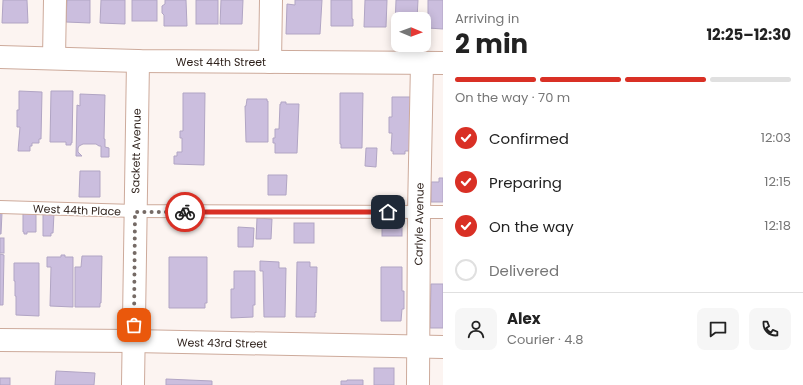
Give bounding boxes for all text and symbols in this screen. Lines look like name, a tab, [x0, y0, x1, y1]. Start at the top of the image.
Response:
text: Arriving in	[455, 9, 519, 28]
north arrow	[391, 12, 431, 52]
map controls	[391, 12, 431, 52]
text: 12:25–12:30	[706, 24, 791, 45]
text: 2 min	[455, 26, 528, 62]
street label: West 44th Street	[176, 54, 266, 70]
text: On the way · 70 m	[455, 88, 570, 107]
street label: Sackett Avenue	[127, 108, 145, 194]
icon: check	[455, 127, 477, 149]
text: Confirmed	[489, 128, 569, 149]
text: 12:03	[761, 128, 791, 147]
icon: check	[455, 171, 477, 193]
text: Preparing	[489, 172, 562, 193]
text: 12:15	[764, 172, 791, 191]
street label: Carlyle Avenue	[410, 182, 428, 265]
courier	[165, 192, 205, 232]
pin	[371, 195, 405, 229]
street label: West 44th Place	[33, 200, 121, 220]
icon: bike	[174, 201, 196, 223]
icon: home	[377, 201, 399, 223]
icon: check	[455, 215, 477, 237]
text: On the way	[489, 216, 574, 237]
text: 12:18	[764, 216, 791, 235]
text: Delivered	[489, 260, 559, 281]
pin	[117, 308, 151, 342]
button: person	[455, 308, 497, 350]
text: Alex	[507, 308, 541, 329]
button: chat	[697, 308, 739, 350]
button: phone	[749, 308, 791, 350]
icon: bag	[123, 314, 145, 336]
text: Courier · 4.8	[507, 330, 583, 349]
street label: West 43rd Street	[177, 334, 267, 352]

